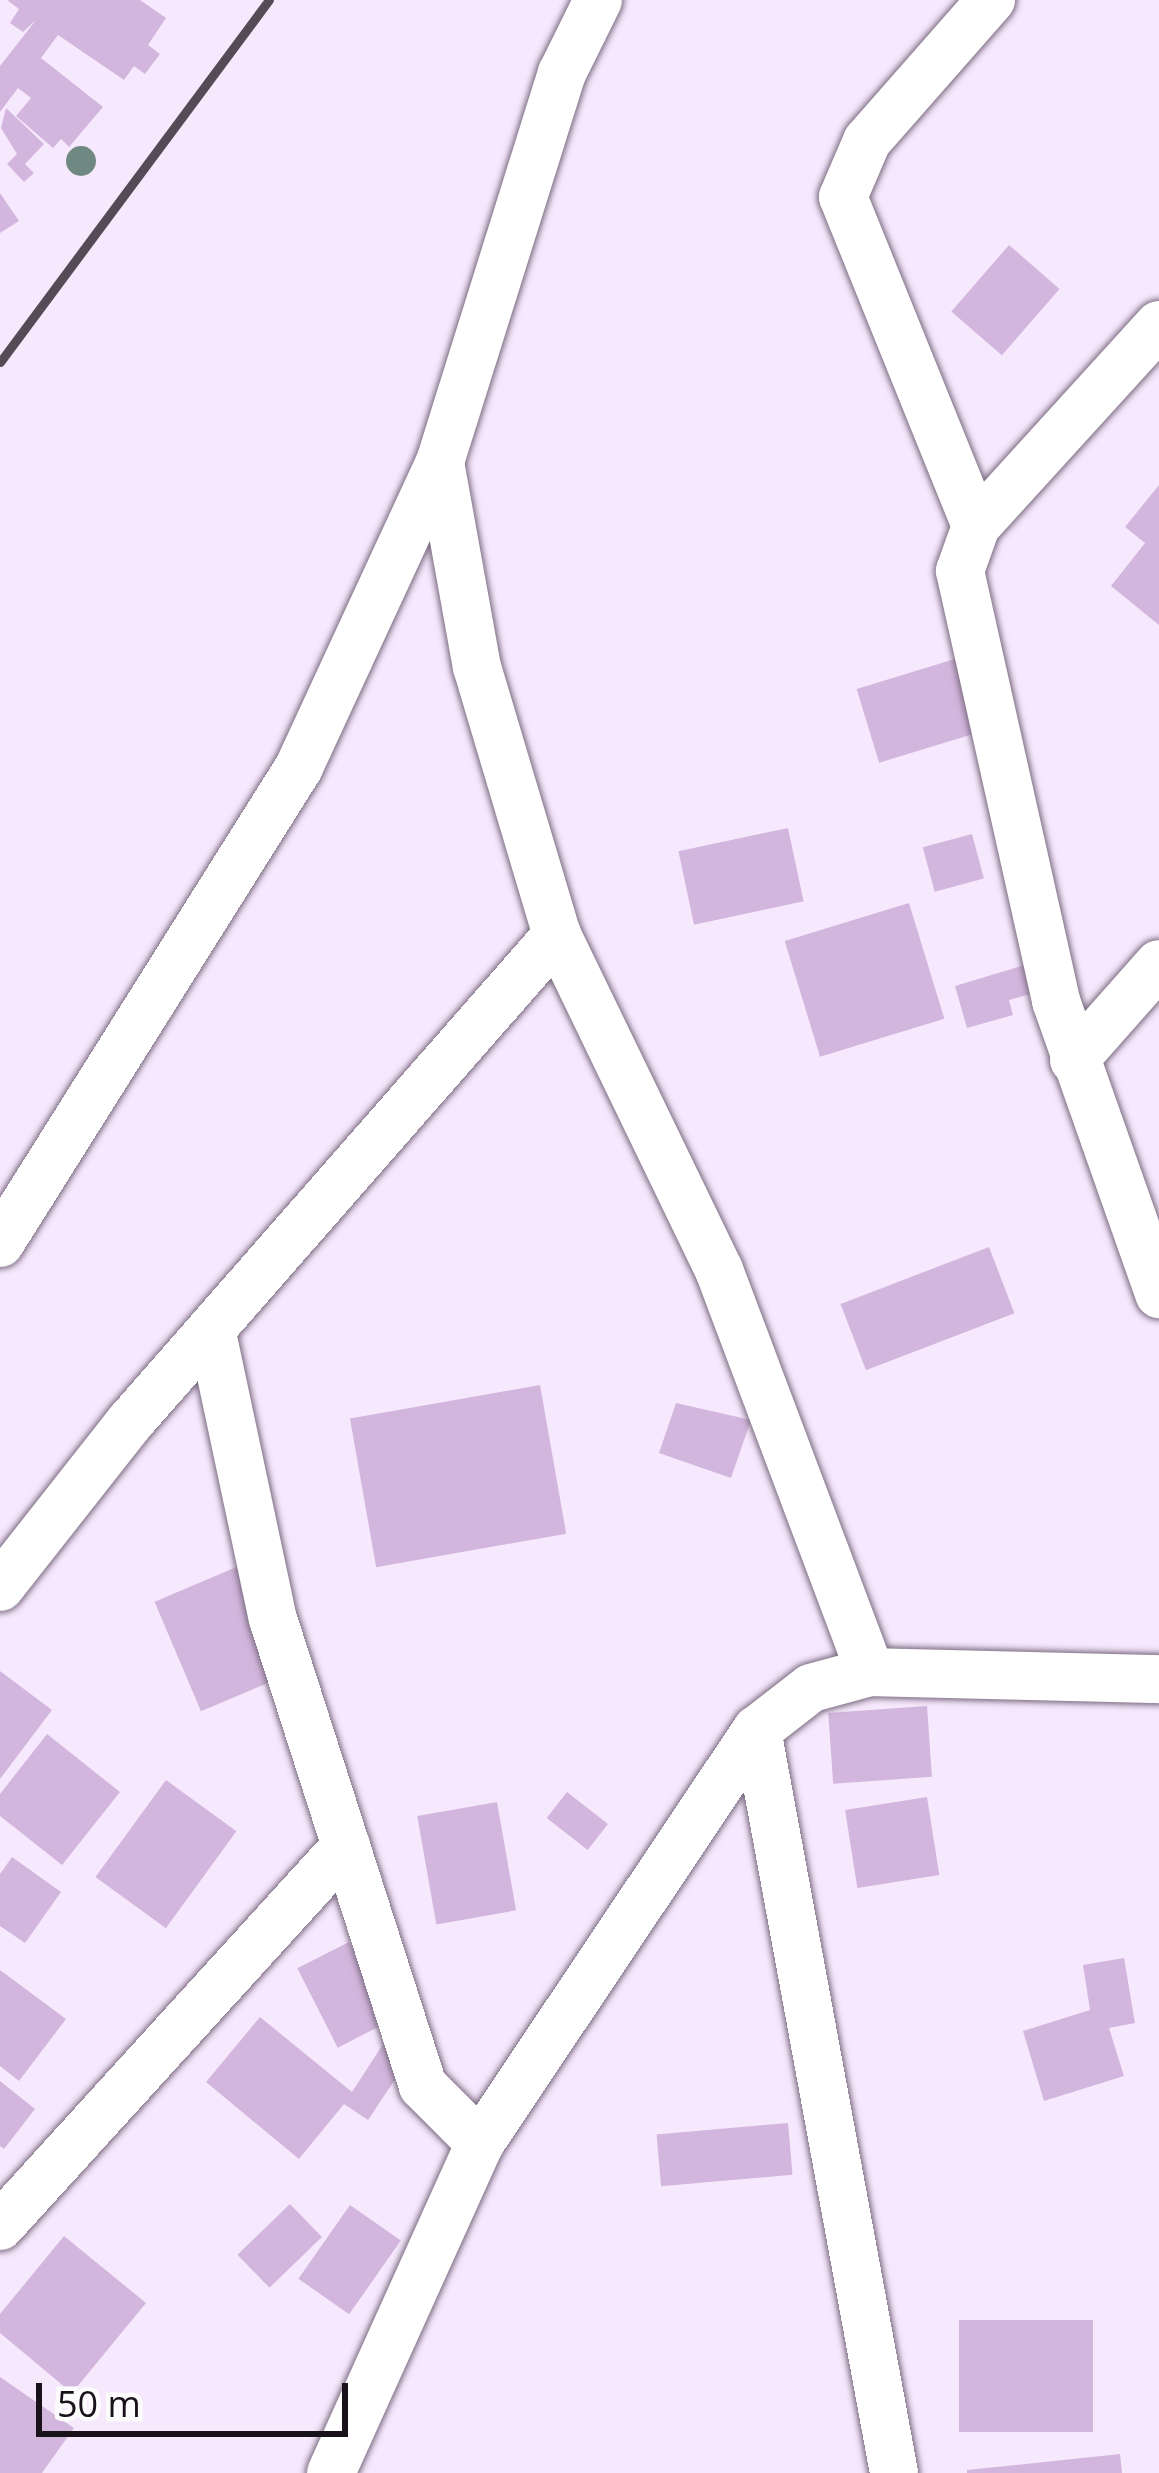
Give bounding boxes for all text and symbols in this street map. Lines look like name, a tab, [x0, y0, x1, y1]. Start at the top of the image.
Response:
scale bar	[42, 2359, 354, 2433]
text: 50 m	[57, 2379, 141, 2428]

